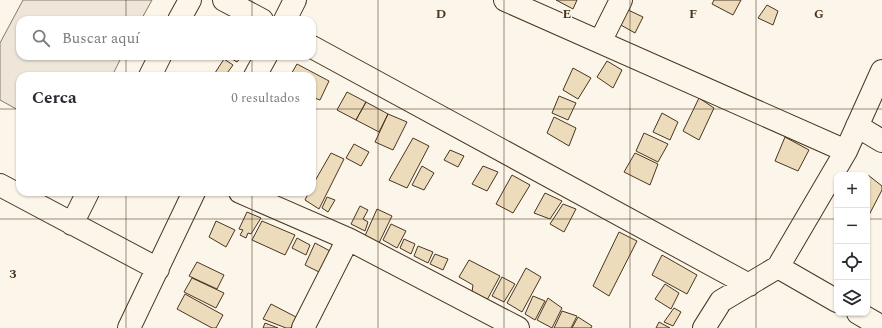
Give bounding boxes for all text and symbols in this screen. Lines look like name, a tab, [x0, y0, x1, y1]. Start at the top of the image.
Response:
text: D	[436, 4, 446, 24]
text: E	[563, 4, 572, 24]
text: F	[689, 4, 697, 24]
text: G	[814, 4, 824, 24]
search box	[16, 16, 316, 60]
icon: search	[30, 27, 52, 49]
text: Buscar aquí	[62, 27, 140, 50]
text: Cerca	[32, 85, 77, 111]
text: 0 resultados	[231, 88, 300, 108]
map controls	[834, 172, 870, 316]
button: +	[834, 172, 870, 208]
button: −	[834, 208, 870, 244]
button: locate	[834, 244, 870, 280]
text: 3	[9, 264, 17, 284]
button: layers	[834, 280, 870, 316]

